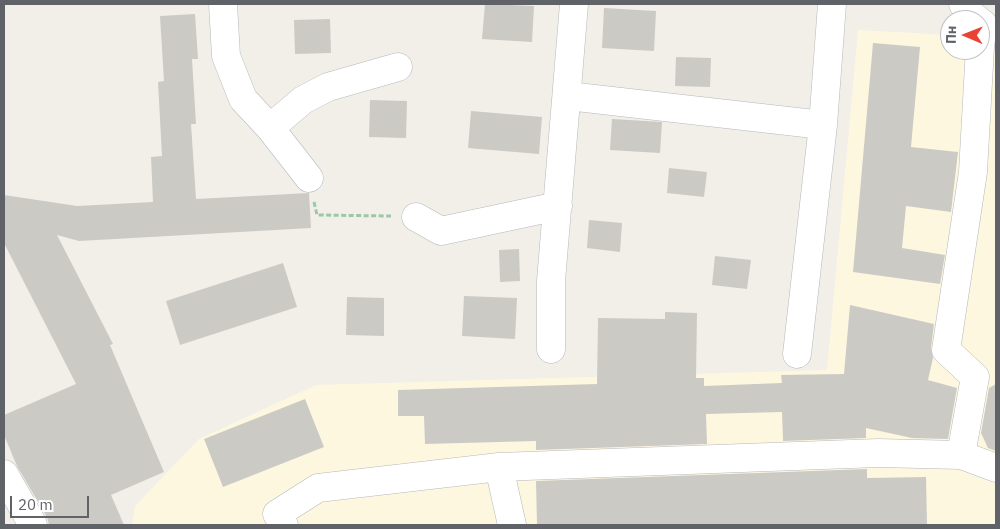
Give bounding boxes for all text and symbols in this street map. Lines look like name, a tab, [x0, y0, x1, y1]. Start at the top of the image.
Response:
north arrow	[940, 10, 990, 60]
text: Пн	[942, 25, 960, 44]
scale bar	[12, 486, 91, 518]
text: 20 m	[18, 495, 53, 514]

